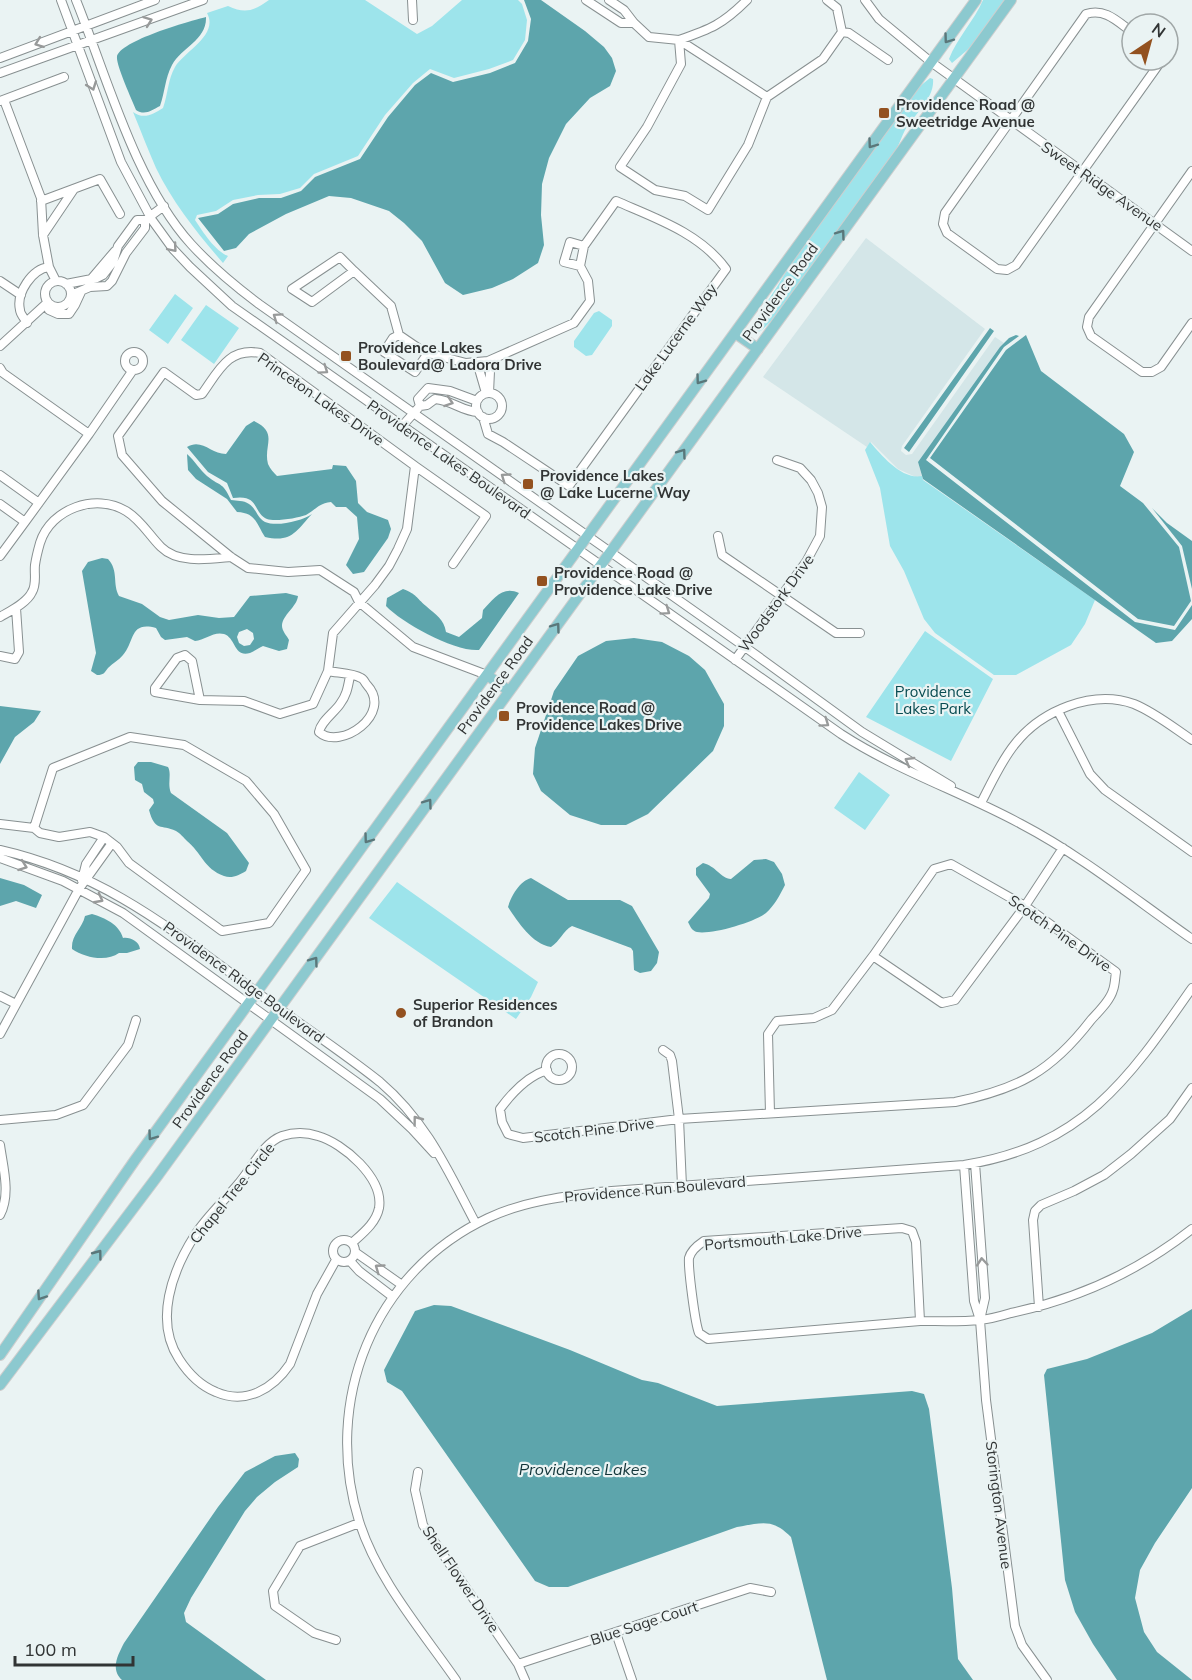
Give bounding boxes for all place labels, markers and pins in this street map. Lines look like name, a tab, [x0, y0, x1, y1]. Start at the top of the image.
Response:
place label: Providence Road @ Sweetridge Avenue	[896, 95, 1035, 131]
marker: Providence Road @ Sweetridge Avenue	[877, 106, 891, 120]
place label: Providence Lakes Boulevard@ Ladora Drive	[358, 338, 542, 374]
marker: Providence Lakes Boulevard@ Ladora Drive	[339, 349, 353, 363]
place label: Providence Lakes @ Lake Lucerne Way	[540, 466, 691, 502]
marker: Providence Lakes @ Lake Lucerne Way	[521, 477, 535, 491]
place label: Providence Road @ Providence Lake Drive	[554, 563, 712, 599]
marker: Providence Road @ Providence Lake Drive	[535, 574, 549, 588]
place label: Providence Road @ Providence Lakes Drive	[516, 698, 682, 734]
marker: Providence Road @ Providence Lakes Drive	[497, 709, 511, 723]
place label: Superior Residences of Brandon	[413, 995, 558, 1031]
marker: Superior Residences of Brandon	[394, 1006, 408, 1020]

